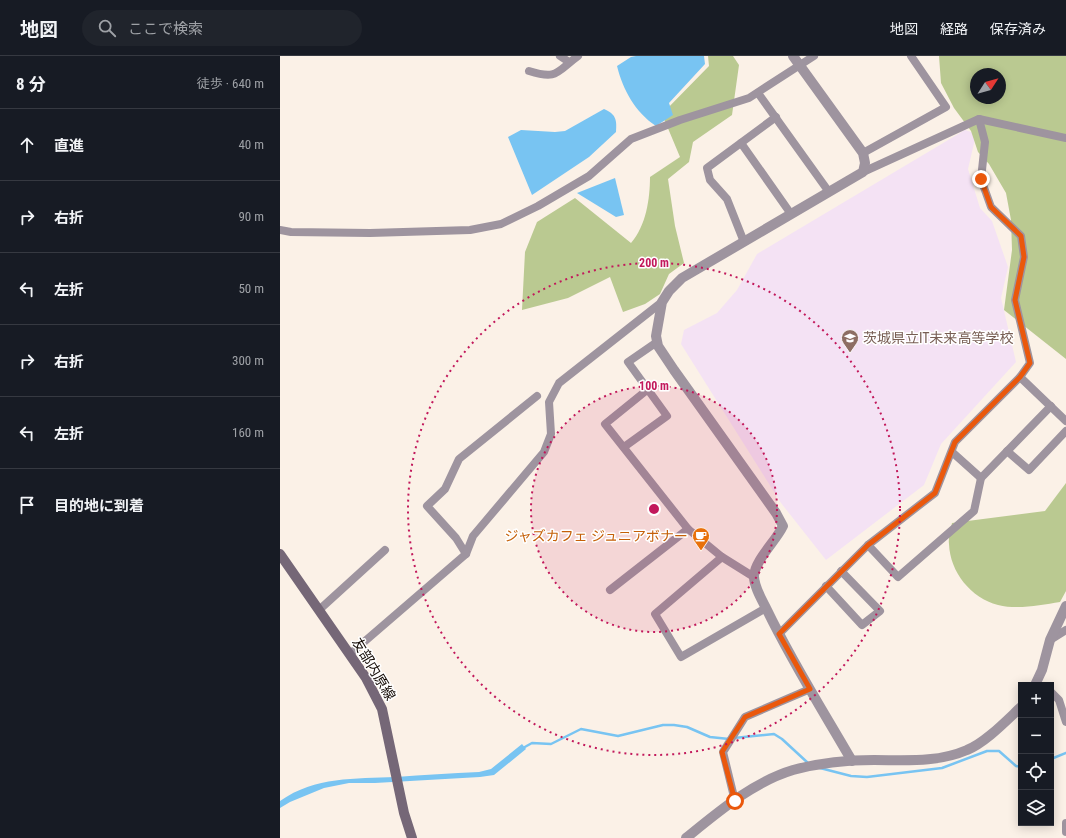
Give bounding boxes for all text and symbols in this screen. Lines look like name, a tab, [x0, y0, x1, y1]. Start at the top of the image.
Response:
search box	[82, 10, 362, 46]
icon: search	[96, 17, 118, 39]
text: 地図	[20, 18, 58, 41]
text: ここで検索	[128, 20, 203, 38]
text: 地図	[890, 21, 918, 37]
text: 経路	[940, 21, 968, 37]
text: 保存済み	[990, 21, 1046, 37]
north arrow	[970, 68, 1006, 104]
text: 8 分	[16, 74, 46, 94]
text: 徒歩 · 640 m	[197, 76, 264, 91]
icon: ahead	[16, 134, 38, 156]
text: 直進	[54, 137, 84, 155]
text: 40 m	[238, 137, 264, 152]
route end	[972, 170, 990, 188]
icon: right	[16, 206, 38, 228]
text: 右折	[54, 209, 84, 227]
text: 90 m	[238, 209, 264, 224]
text: 200 m	[639, 256, 669, 270]
icon: left	[16, 278, 38, 300]
text: 左折	[54, 281, 84, 299]
text: 50 m	[238, 281, 264, 296]
school or university icon: 茨城県立IT未来高等学校	[840, 328, 860, 353]
place label: 茨城県立IT未来高等学校	[863, 330, 1014, 346]
icon: right	[16, 350, 38, 372]
text: 右折	[54, 353, 84, 371]
text: 300 m	[232, 353, 264, 368]
text: 100 m	[639, 379, 669, 393]
icon: left	[16, 422, 38, 444]
text: 左折	[54, 425, 84, 443]
text: 160 m	[232, 425, 264, 440]
icon: arrive	[16, 494, 38, 516]
text: 目的地に到着	[54, 497, 144, 515]
centre of rings	[647, 502, 661, 516]
cafe icon: ジャズカフェ ジュニアボナー	[691, 526, 711, 551]
place label: ジャズカフェ ジュニアボナー	[504, 528, 688, 544]
street label: 友部内原線	[349, 635, 399, 703]
map controls	[1018, 682, 1054, 826]
button: +	[1018, 682, 1054, 718]
button: −	[1018, 718, 1054, 754]
button: locate	[1018, 754, 1054, 790]
button: layers	[1018, 790, 1054, 826]
route start	[726, 792, 744, 810]

